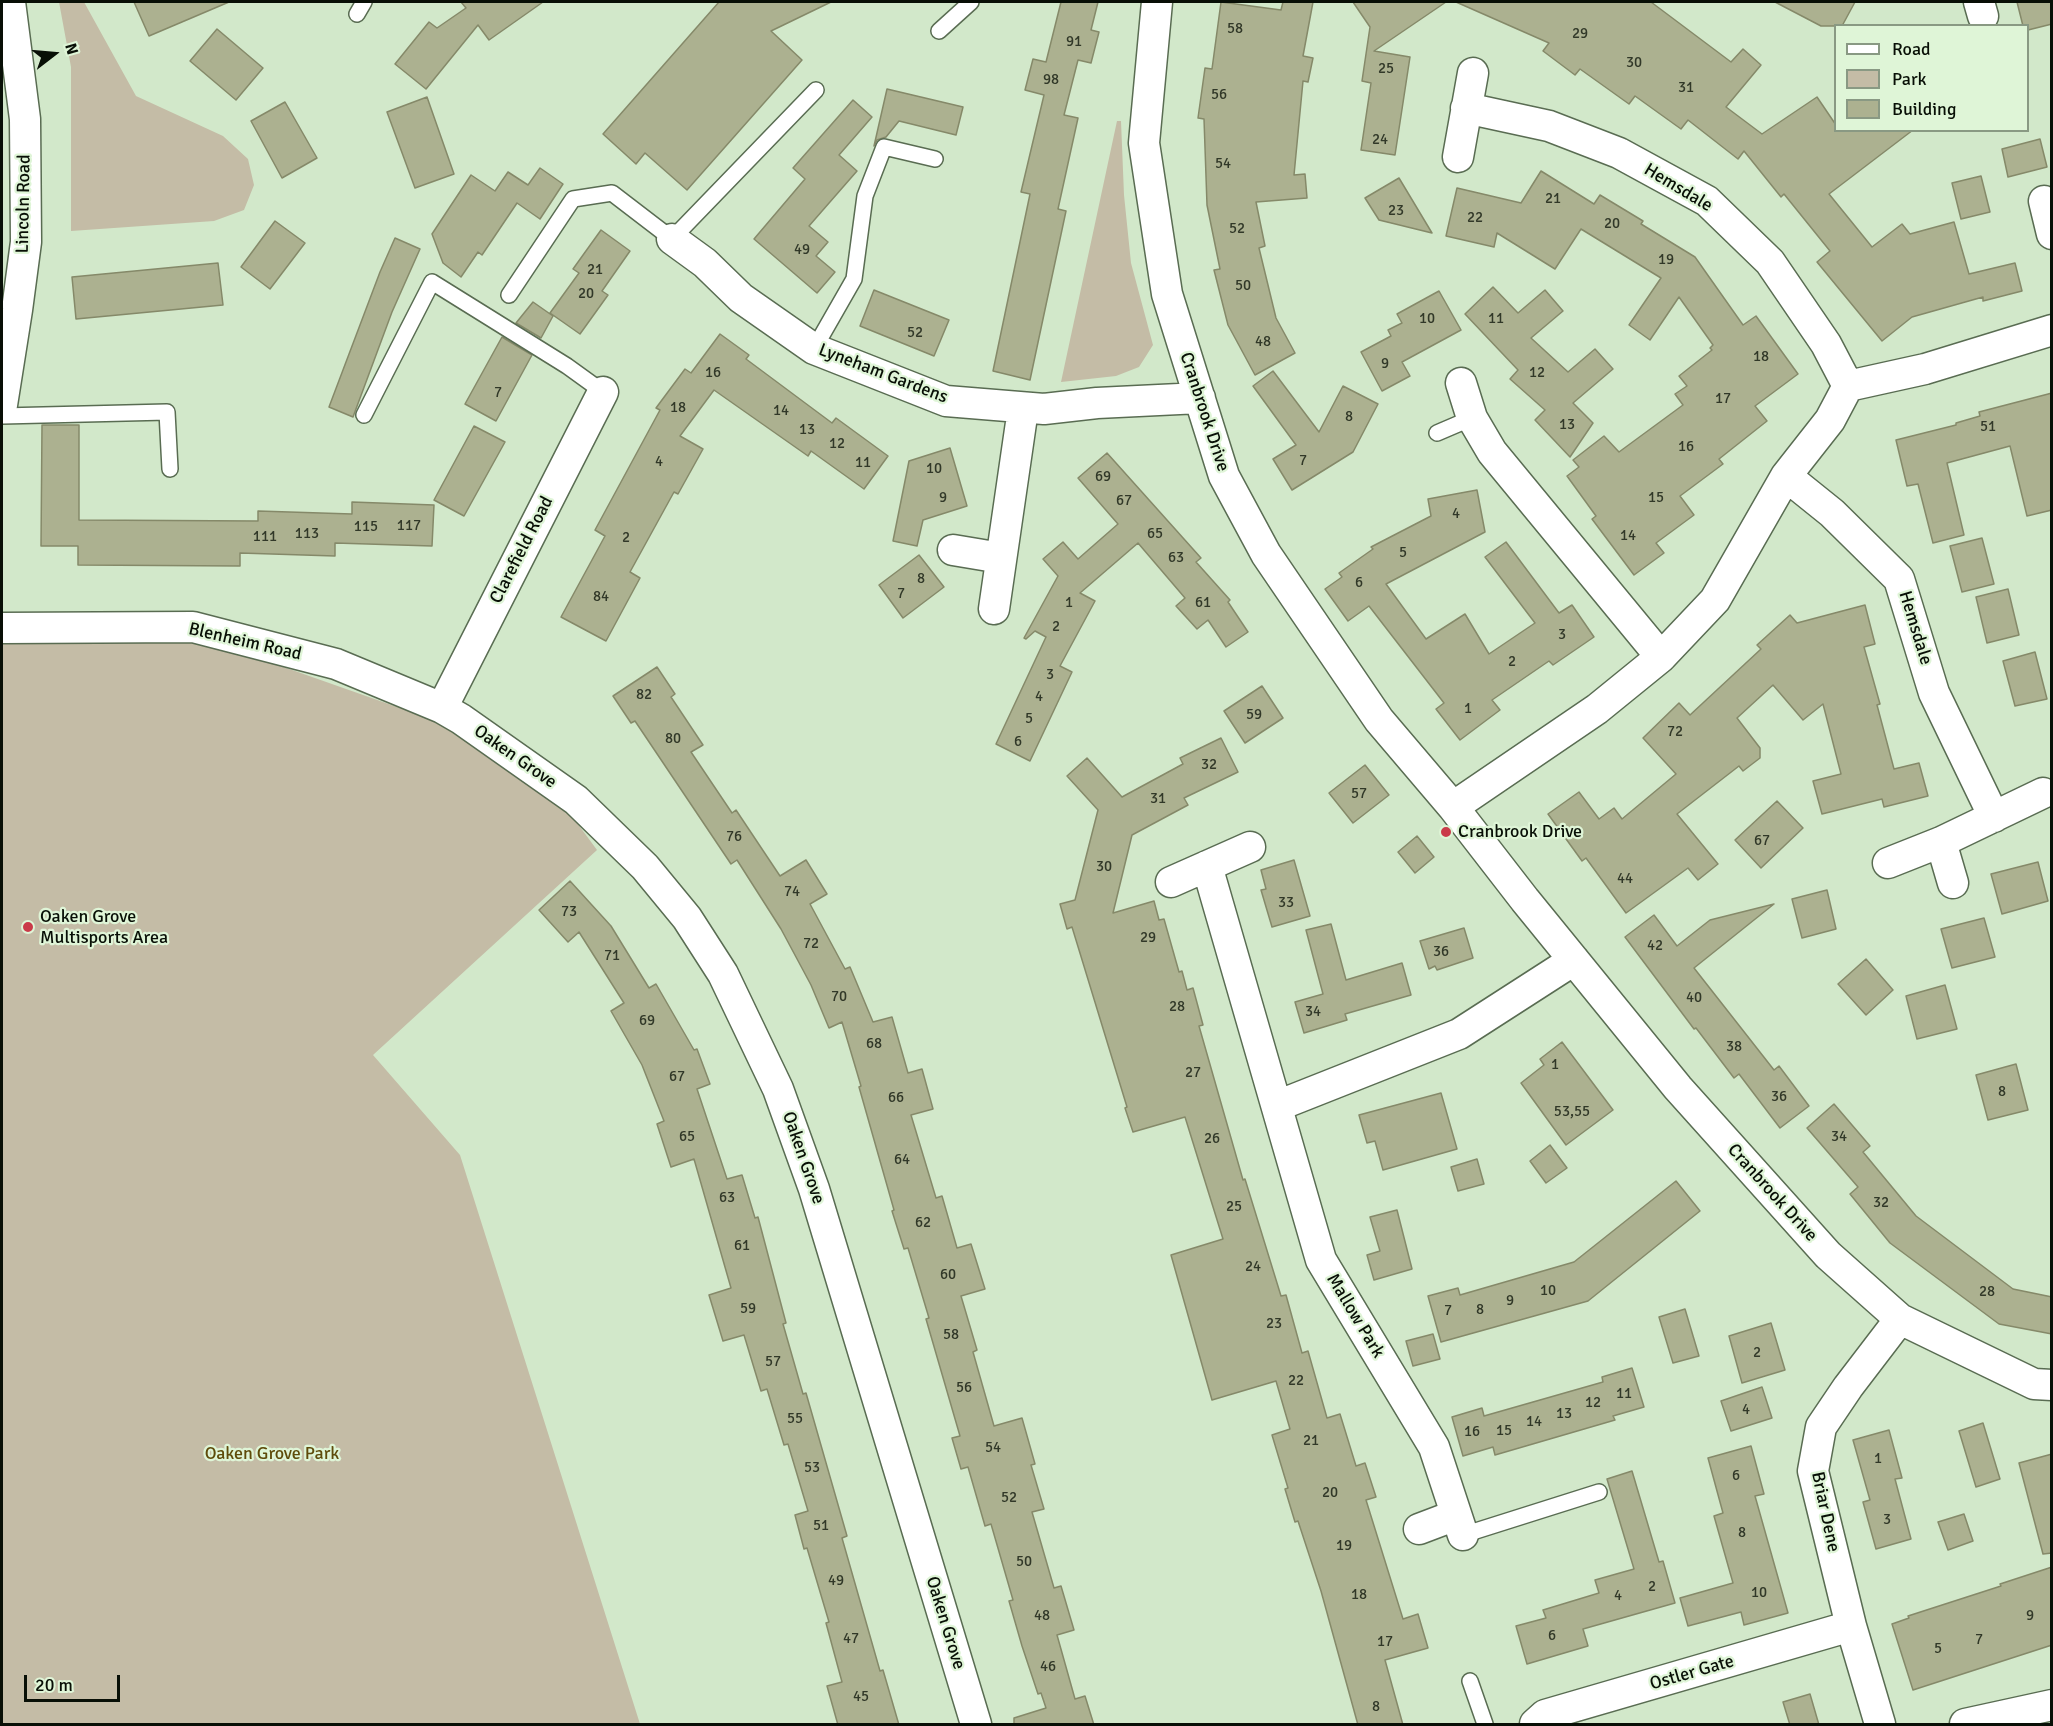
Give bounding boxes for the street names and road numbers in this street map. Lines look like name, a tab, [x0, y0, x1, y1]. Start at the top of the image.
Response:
street label: Lincoln Road	[12, 154, 36, 254]
street label: Hemsdale	[1640, 159, 1716, 217]
street label: Lyneham Gardens	[815, 339, 951, 409]
street label: Cranbrook Drive	[1175, 350, 1233, 474]
street label: Clarefield Road	[486, 493, 558, 607]
street label: Hemsdale	[1894, 588, 1936, 668]
street label: Blenheim Road	[186, 619, 304, 665]
street label: Oaken Grove	[469, 721, 561, 793]
street label: Oaken Grove	[777, 1109, 829, 1207]
street label: Cranbrook Drive	[1722, 1140, 1822, 1246]
street label: Mallow Park	[1321, 1270, 1389, 1362]
street label: Briar Dene	[1806, 1470, 1844, 1554]
street label: Oaken Grove	[921, 1574, 969, 1672]
street label: Ostler Gate	[1648, 1651, 1736, 1695]

